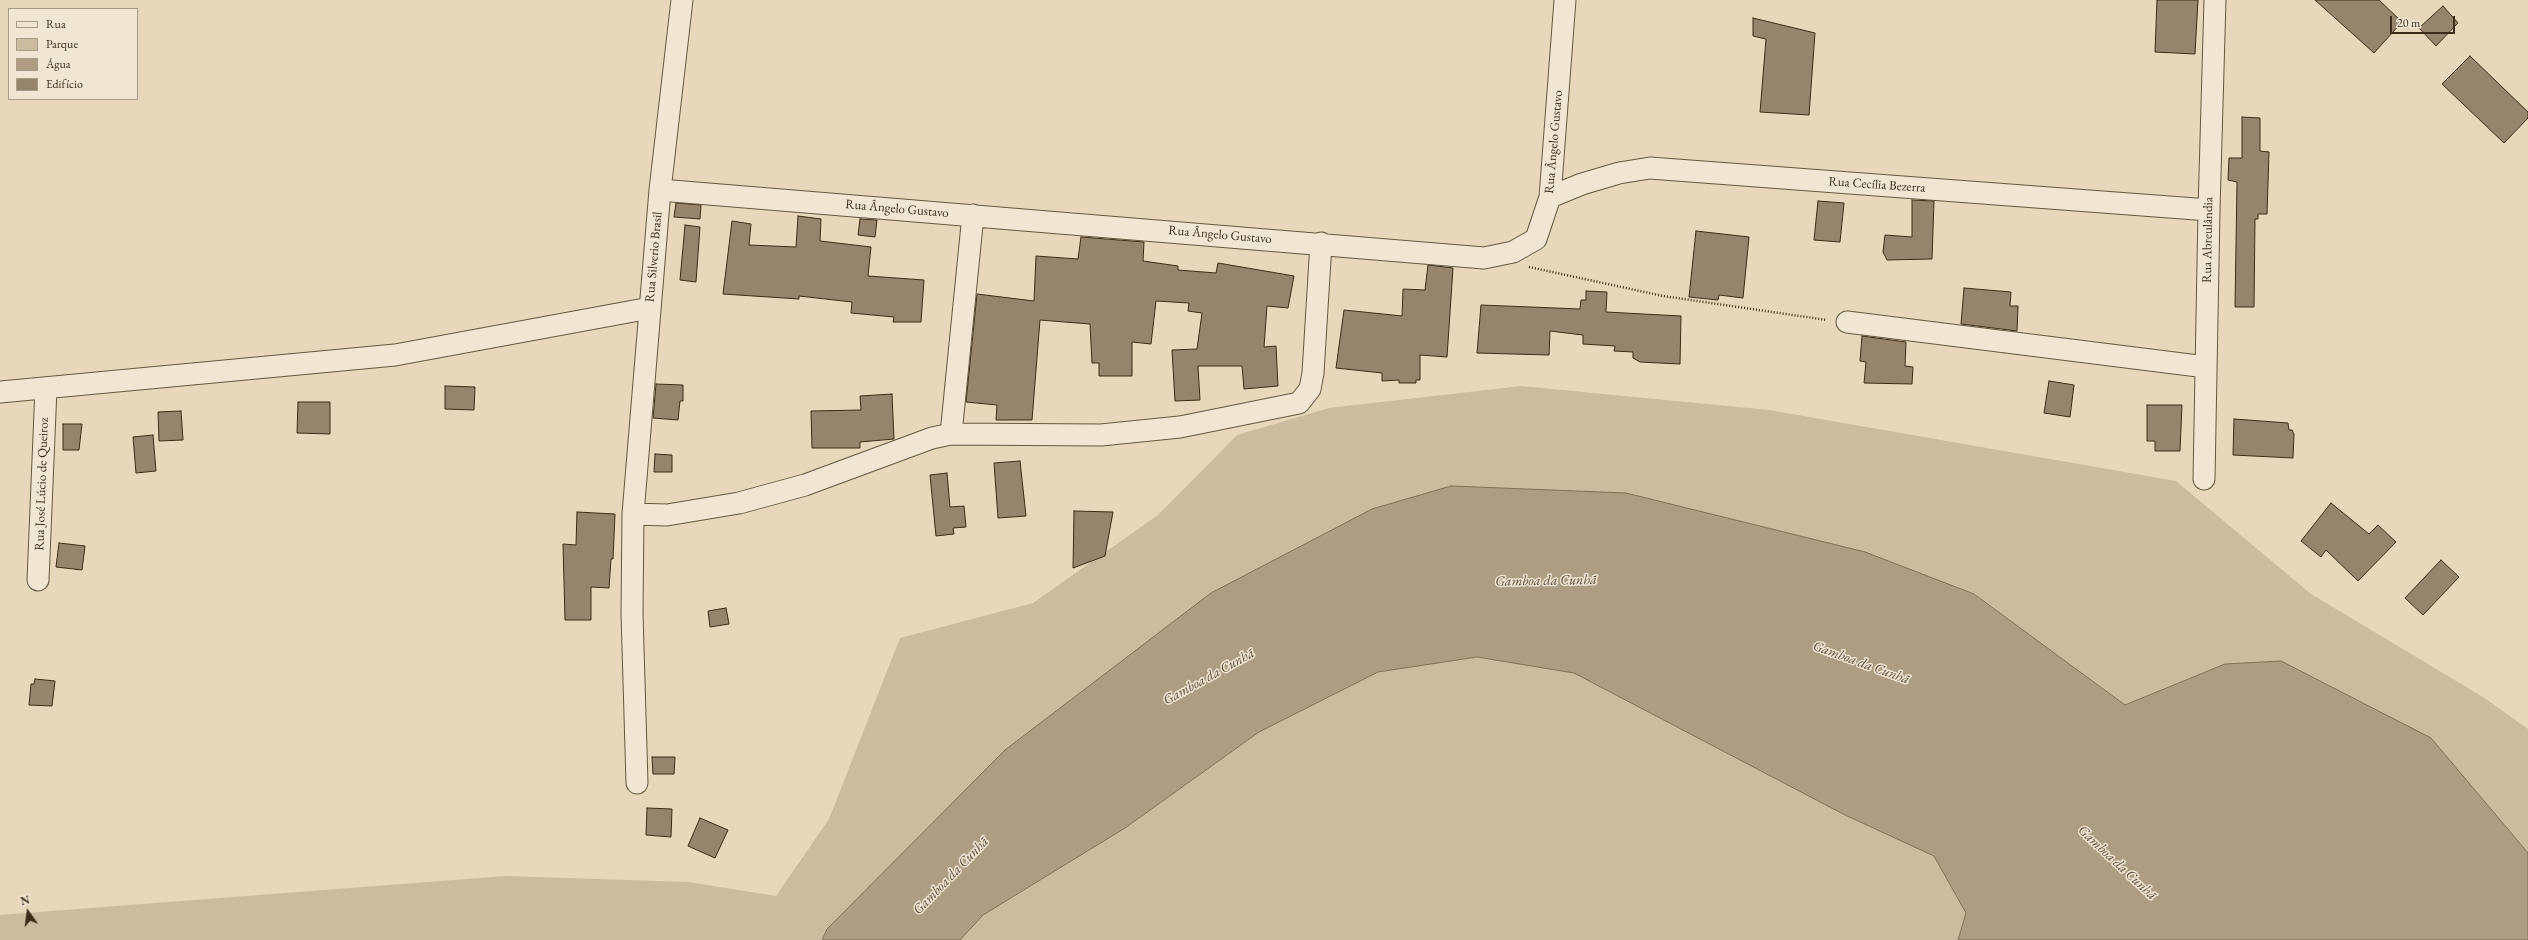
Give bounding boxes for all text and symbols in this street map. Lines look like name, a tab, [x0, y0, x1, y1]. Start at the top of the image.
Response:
legend	[8, 8, 138, 100]
scale bar	[2392, 8, 2457, 34]
text: 20 m	[2397, 15, 2420, 31]
text: Rua	[46, 16, 66, 32]
text: Parque	[46, 36, 78, 52]
text: Água	[46, 56, 71, 72]
text: Edifício	[46, 76, 83, 92]
street label: Rua Ângelo Gustavo	[1542, 90, 1566, 194]
street label: Rua Cecília Bezerra	[1828, 174, 1926, 196]
street label: Rua Ângelo Gustavo	[845, 197, 949, 221]
street label: Rua Abreulândia	[2199, 197, 2217, 283]
street label: Rua Silverio Brasil	[642, 211, 666, 303]
street label: Rua Ângelo Gustavo	[1168, 223, 1272, 247]
street label: Rua José Lúcio de Queiroz	[32, 417, 52, 551]
water label: Gamboa da Cunhã	[1495, 572, 1597, 590]
water label: Gamboa da Cunhã	[1810, 638, 1912, 688]
water label: Gamboa da Cunhã	[1160, 645, 1258, 709]
water label: Gamboa da Cunhã	[2074, 822, 2160, 904]
water label: Gamboa da Cunhã	[910, 834, 992, 918]
north arrow	[8, 892, 48, 932]
text: N	[19, 892, 31, 908]

